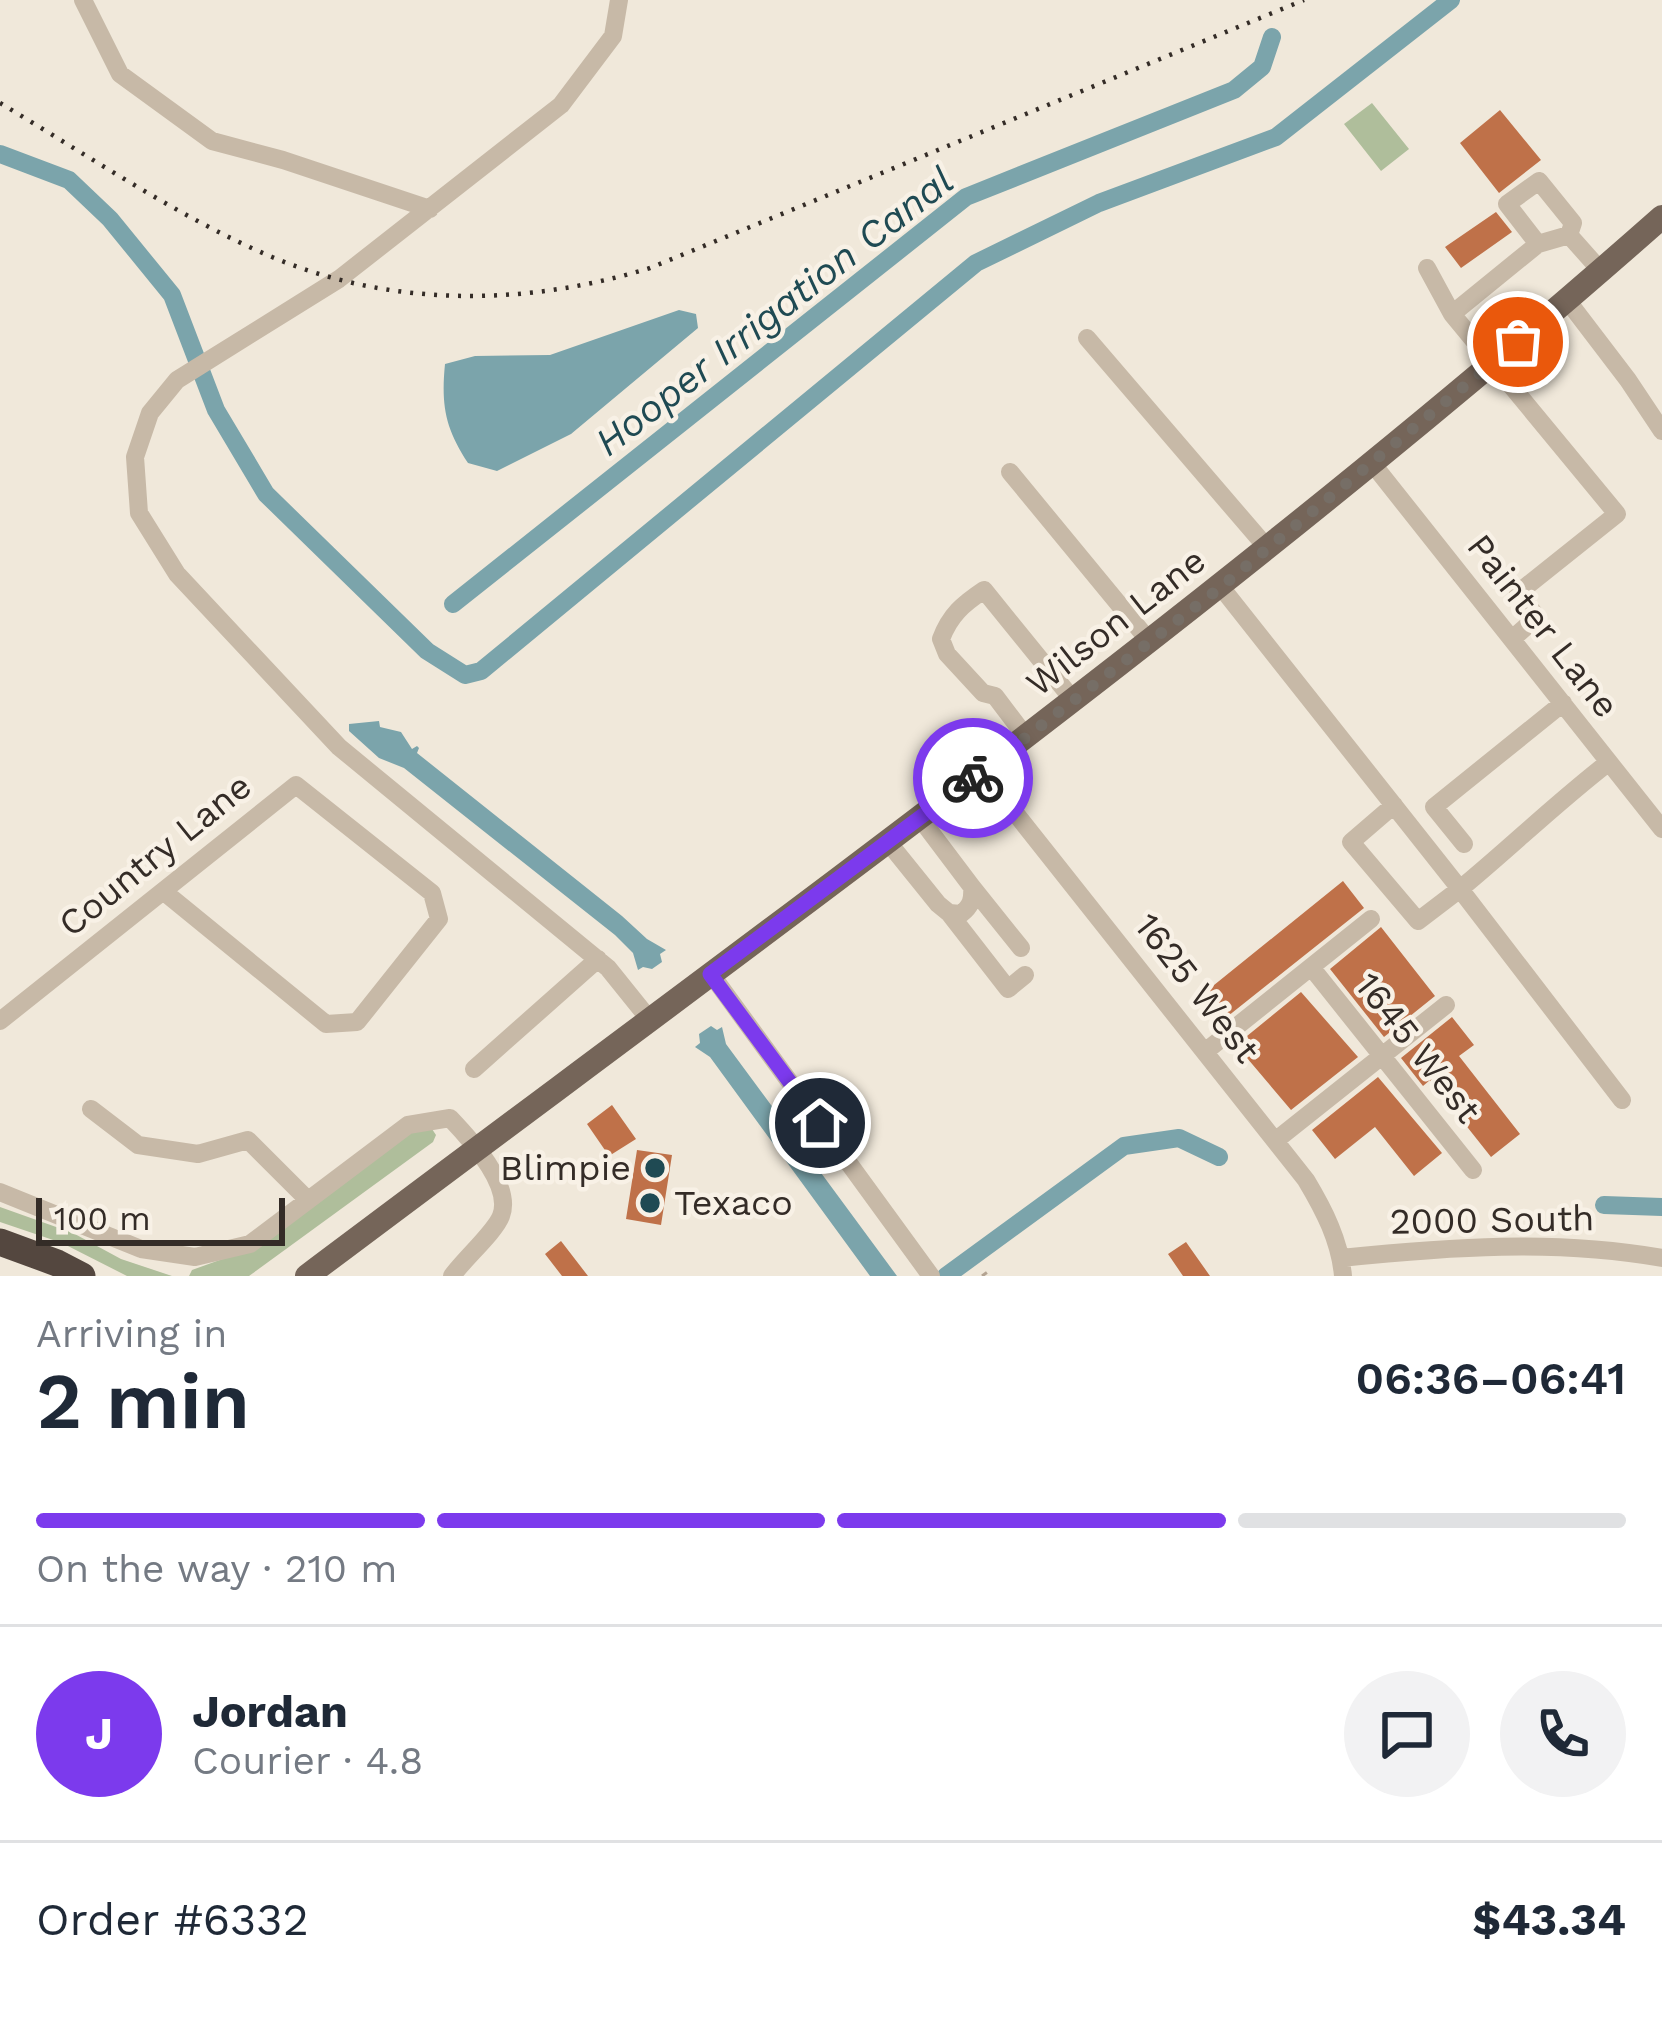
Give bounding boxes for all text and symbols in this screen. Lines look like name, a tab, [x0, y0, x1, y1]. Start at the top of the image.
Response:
water label: Hooper Irrigation Canal	[586, 157, 962, 465]
pin	[1467, 291, 1569, 393]
icon: bag	[1485, 309, 1551, 375]
street label: Painter Lane	[1458, 526, 1628, 726]
street label: Wilson Lane	[1018, 539, 1214, 705]
courier	[913, 718, 1033, 838]
icon: bike	[940, 745, 1006, 811]
street label: Country Lane	[50, 765, 260, 945]
street label: 1625 West	[1126, 905, 1268, 1071]
street label: 1645 West	[1347, 965, 1489, 1131]
pin	[769, 1072, 871, 1174]
icon: home	[787, 1090, 853, 1156]
place label: Blimpie	[500, 1147, 631, 1189]
marker: Blimpie	[642, 1155, 668, 1181]
place label: Texaco	[674, 1182, 793, 1224]
marker: Texaco	[637, 1190, 663, 1216]
scale bar	[36, 1192, 285, 1245]
street label: 2000 South	[1389, 1197, 1595, 1243]
text: 100 m	[54, 1199, 151, 1238]
text: Arriving in	[36, 1311, 227, 1356]
text: 06:36–06:41	[1356, 1352, 1626, 1405]
text: 2 min	[36, 1355, 250, 1447]
text: On the way · 210 m	[36, 1546, 397, 1591]
button: chat	[1344, 1671, 1470, 1797]
button: phone	[1500, 1671, 1626, 1797]
text: Jordan	[192, 1685, 348, 1738]
text: J	[85, 1707, 113, 1760]
text: Courier · 4.8	[192, 1738, 423, 1783]
text: Order #6332	[36, 1893, 309, 1946]
text: $43.34	[1473, 1893, 1626, 1946]

